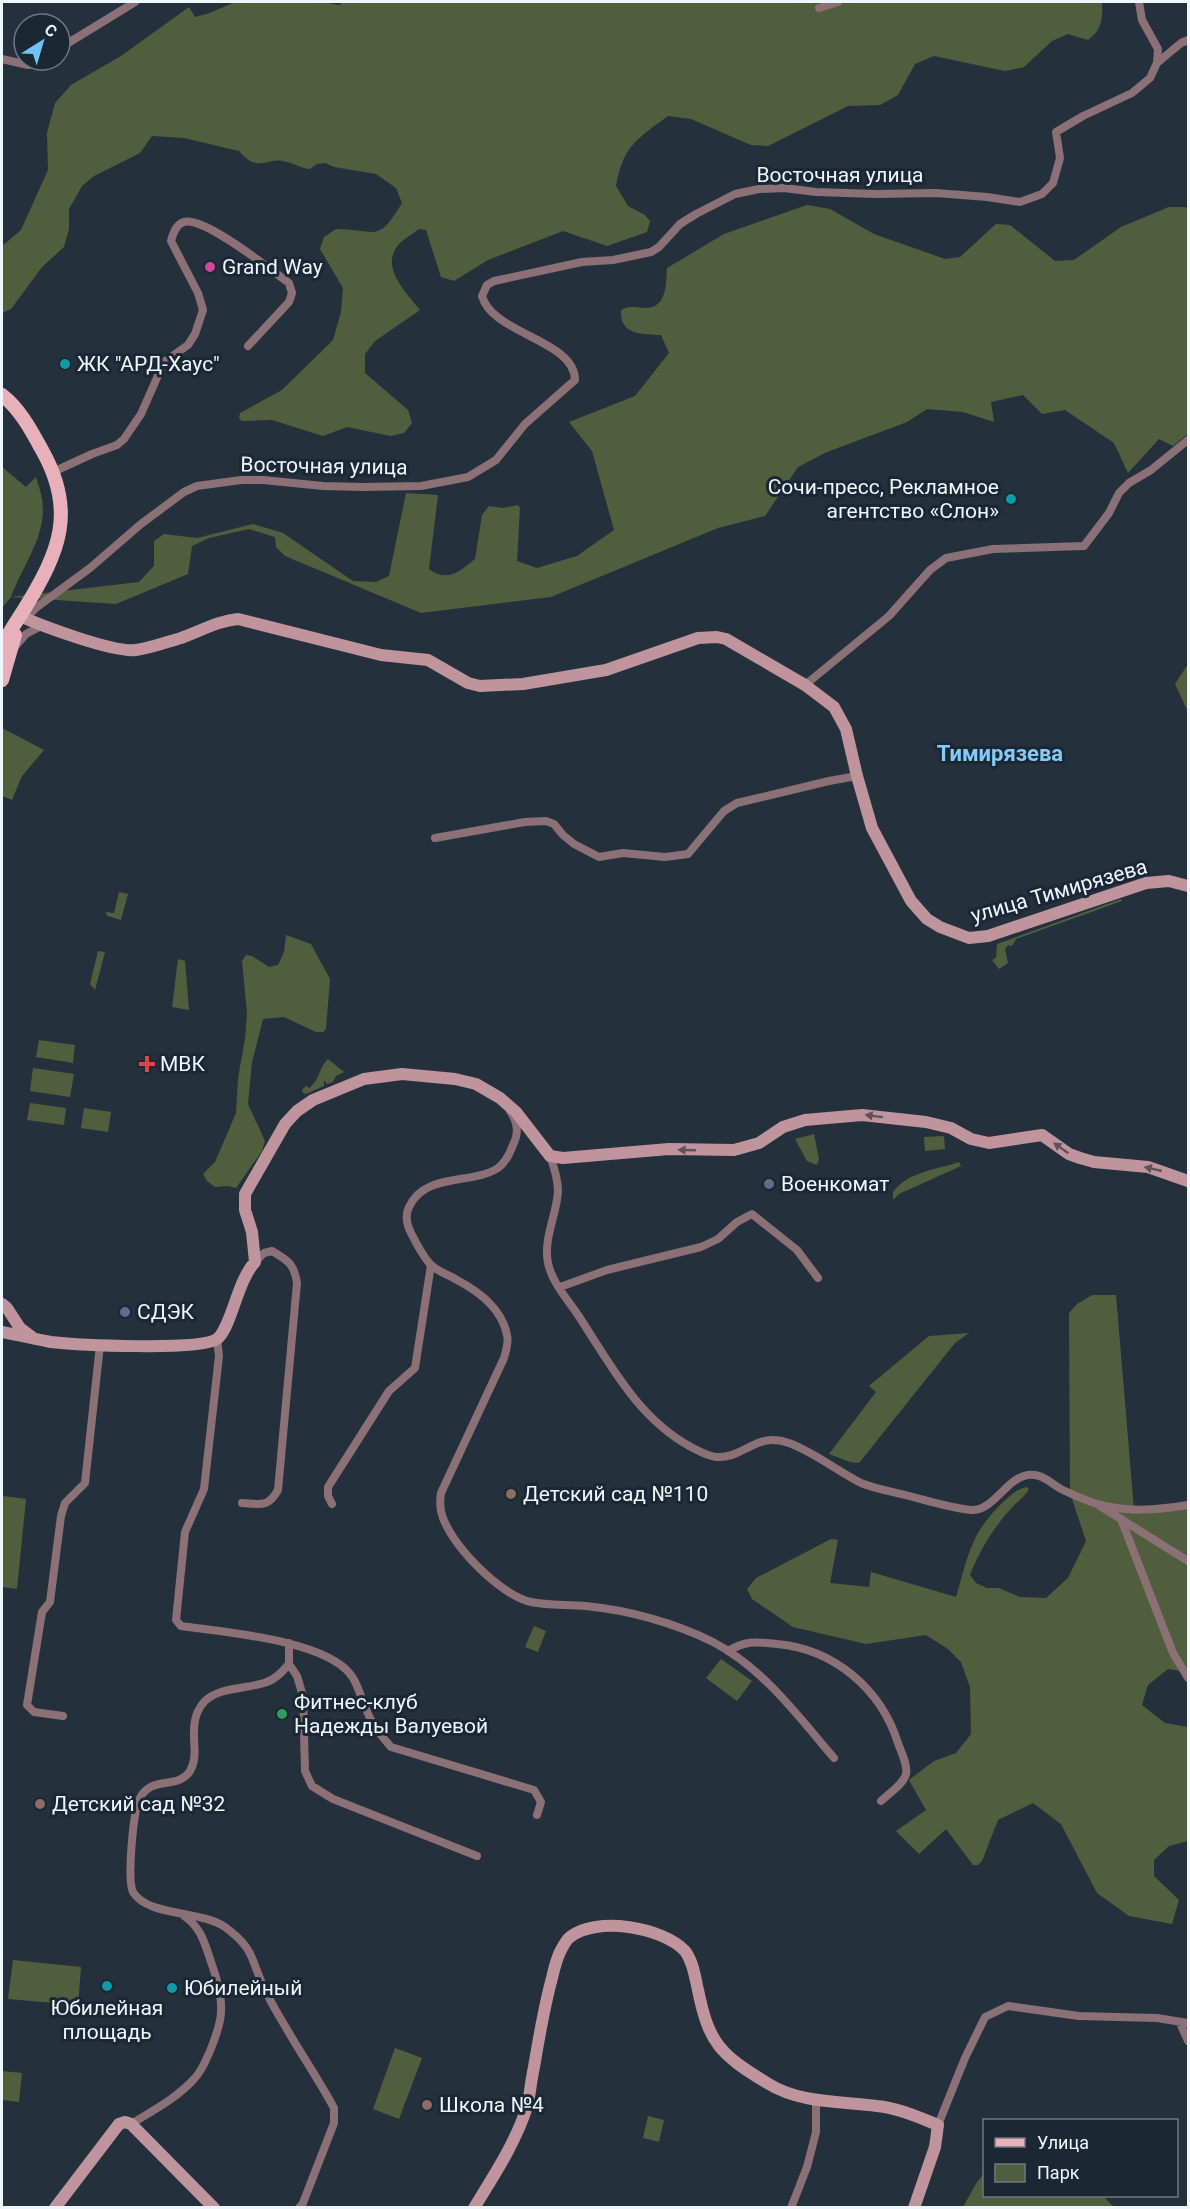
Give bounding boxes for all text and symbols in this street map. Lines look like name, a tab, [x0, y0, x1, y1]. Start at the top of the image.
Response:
north arrow	[12, 12, 72, 72]
text: С	[41, 20, 61, 41]
street label: Восточная улица	[756, 163, 924, 187]
place label: Grand Way	[222, 255, 323, 279]
marker: Grand Way	[203, 260, 217, 274]
place label: ЖК "АРД-Хаус"	[77, 352, 220, 376]
marker: ЖК "АРД-Хаус"	[58, 357, 72, 371]
street label: Восточная улица	[240, 453, 408, 479]
place label: Сочи-пресс, Рекламное агентство «Слон»	[768, 475, 999, 523]
marker: Сочи-пресс, Рекламное агентство «Слон»	[1004, 492, 1018, 506]
district label: Тимирязева	[937, 741, 1063, 766]
street label: улица Тимирязева	[968, 854, 1150, 928]
place label: МВК	[160, 1052, 205, 1076]
marker: МВК	[138, 1055, 156, 1073]
one-way arrow	[865, 1112, 884, 1121]
one-way arrow	[1053, 1142, 1069, 1154]
one-way arrow	[677, 1145, 696, 1154]
one-way arrow	[1143, 1164, 1162, 1173]
place label: Военкомат	[781, 1172, 889, 1196]
marker: Военкомат	[762, 1177, 776, 1191]
place label: СДЭК	[137, 1300, 195, 1324]
marker: СДЭК	[118, 1305, 132, 1319]
place label: Детский сад №110	[523, 1482, 708, 1506]
marker: Детский сад №110	[504, 1487, 518, 1501]
place label: Фитнес-клуб Надежды Валуевой	[294, 1690, 488, 1738]
marker: Фитнес-клуб Надежды Валуевой	[275, 1707, 289, 1721]
place label: Детский сад №32	[52, 1792, 226, 1816]
marker: Детский сад №32	[33, 1797, 47, 1811]
place label: Юбилейный	[184, 1976, 302, 2000]
marker: Юбилейная площадь	[100, 1979, 114, 1993]
marker: Юбилейный	[165, 1981, 179, 1995]
place label: Юбилейная площадь	[51, 1996, 163, 2044]
place label: Школа №4	[439, 2093, 544, 2117]
marker: Школа №4	[420, 2098, 434, 2112]
legend	[983, 2119, 1178, 2197]
text: Улица	[1037, 2132, 1089, 2153]
text: Парк	[1037, 2162, 1080, 2183]

